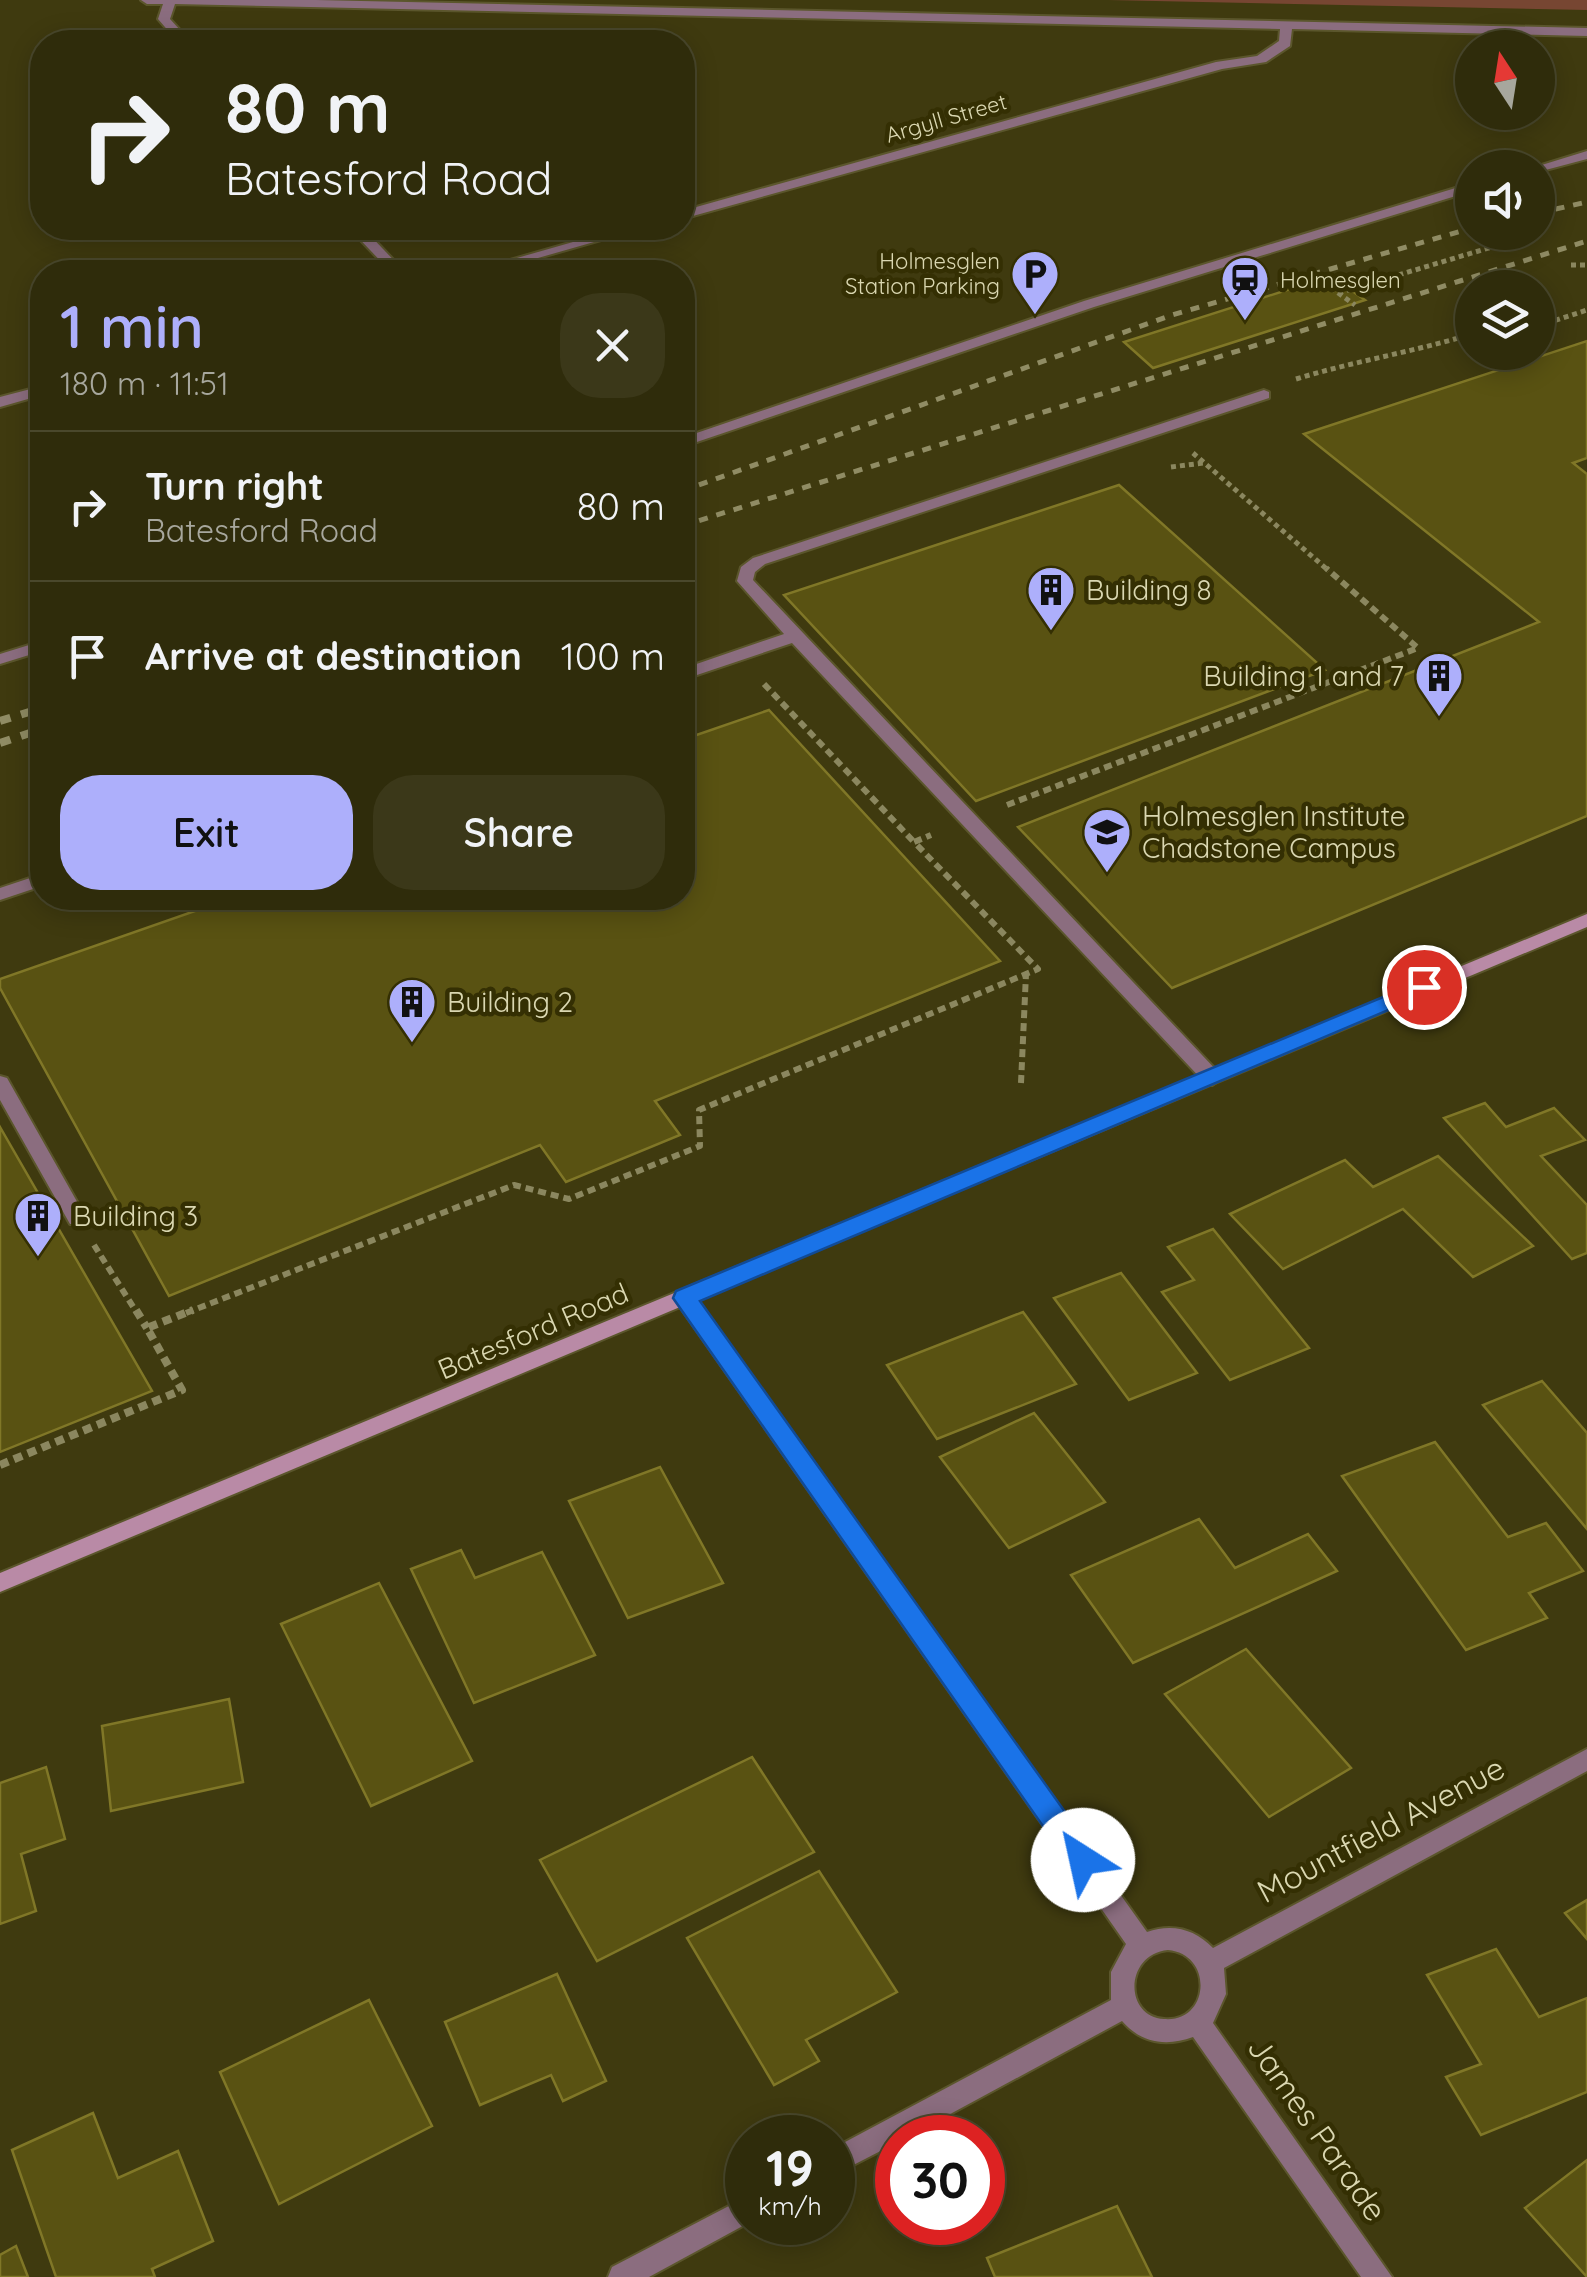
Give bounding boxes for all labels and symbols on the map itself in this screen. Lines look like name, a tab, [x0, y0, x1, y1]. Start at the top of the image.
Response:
north arrow	[1455, 30, 1555, 130]
street label: Argyll Street	[882, 87, 1010, 149]
place label: Holmesglen Station Parking	[845, 247, 1000, 300]
parking icon: Holmesglen Station Parking	[1009, 248, 1061, 316]
station icon: Holmesglen	[1219, 254, 1271, 322]
place label: Holmesglen	[1280, 266, 1401, 294]
building icon: Building 8	[1025, 564, 1077, 632]
place label: Building 8	[1086, 572, 1212, 607]
building icon: Building 1 and 7	[1413, 650, 1465, 718]
place label: Building 1 and 7	[1203, 658, 1404, 693]
place label: Holmesglen Institute Chadstone Campus	[1142, 798, 1406, 865]
school or university icon: Holmesglen Institute Chadstone Campus	[1081, 806, 1133, 874]
pin	[1382, 945, 1467, 1030]
building icon: Building 2	[386, 976, 438, 1044]
place label: Building 2	[447, 984, 573, 1019]
building icon: Building 3	[12, 1190, 64, 1258]
place label: Building 3	[73, 1198, 198, 1233]
street label: Batesford Road	[432, 1275, 633, 1386]
street label: Mountfield Avenue	[1250, 1747, 1511, 1911]
position arrow	[1031, 1808, 1135, 1912]
street label: James Parade	[1240, 2029, 1396, 2228]
speed limit sign: 30	[875, 2115, 1005, 2245]

